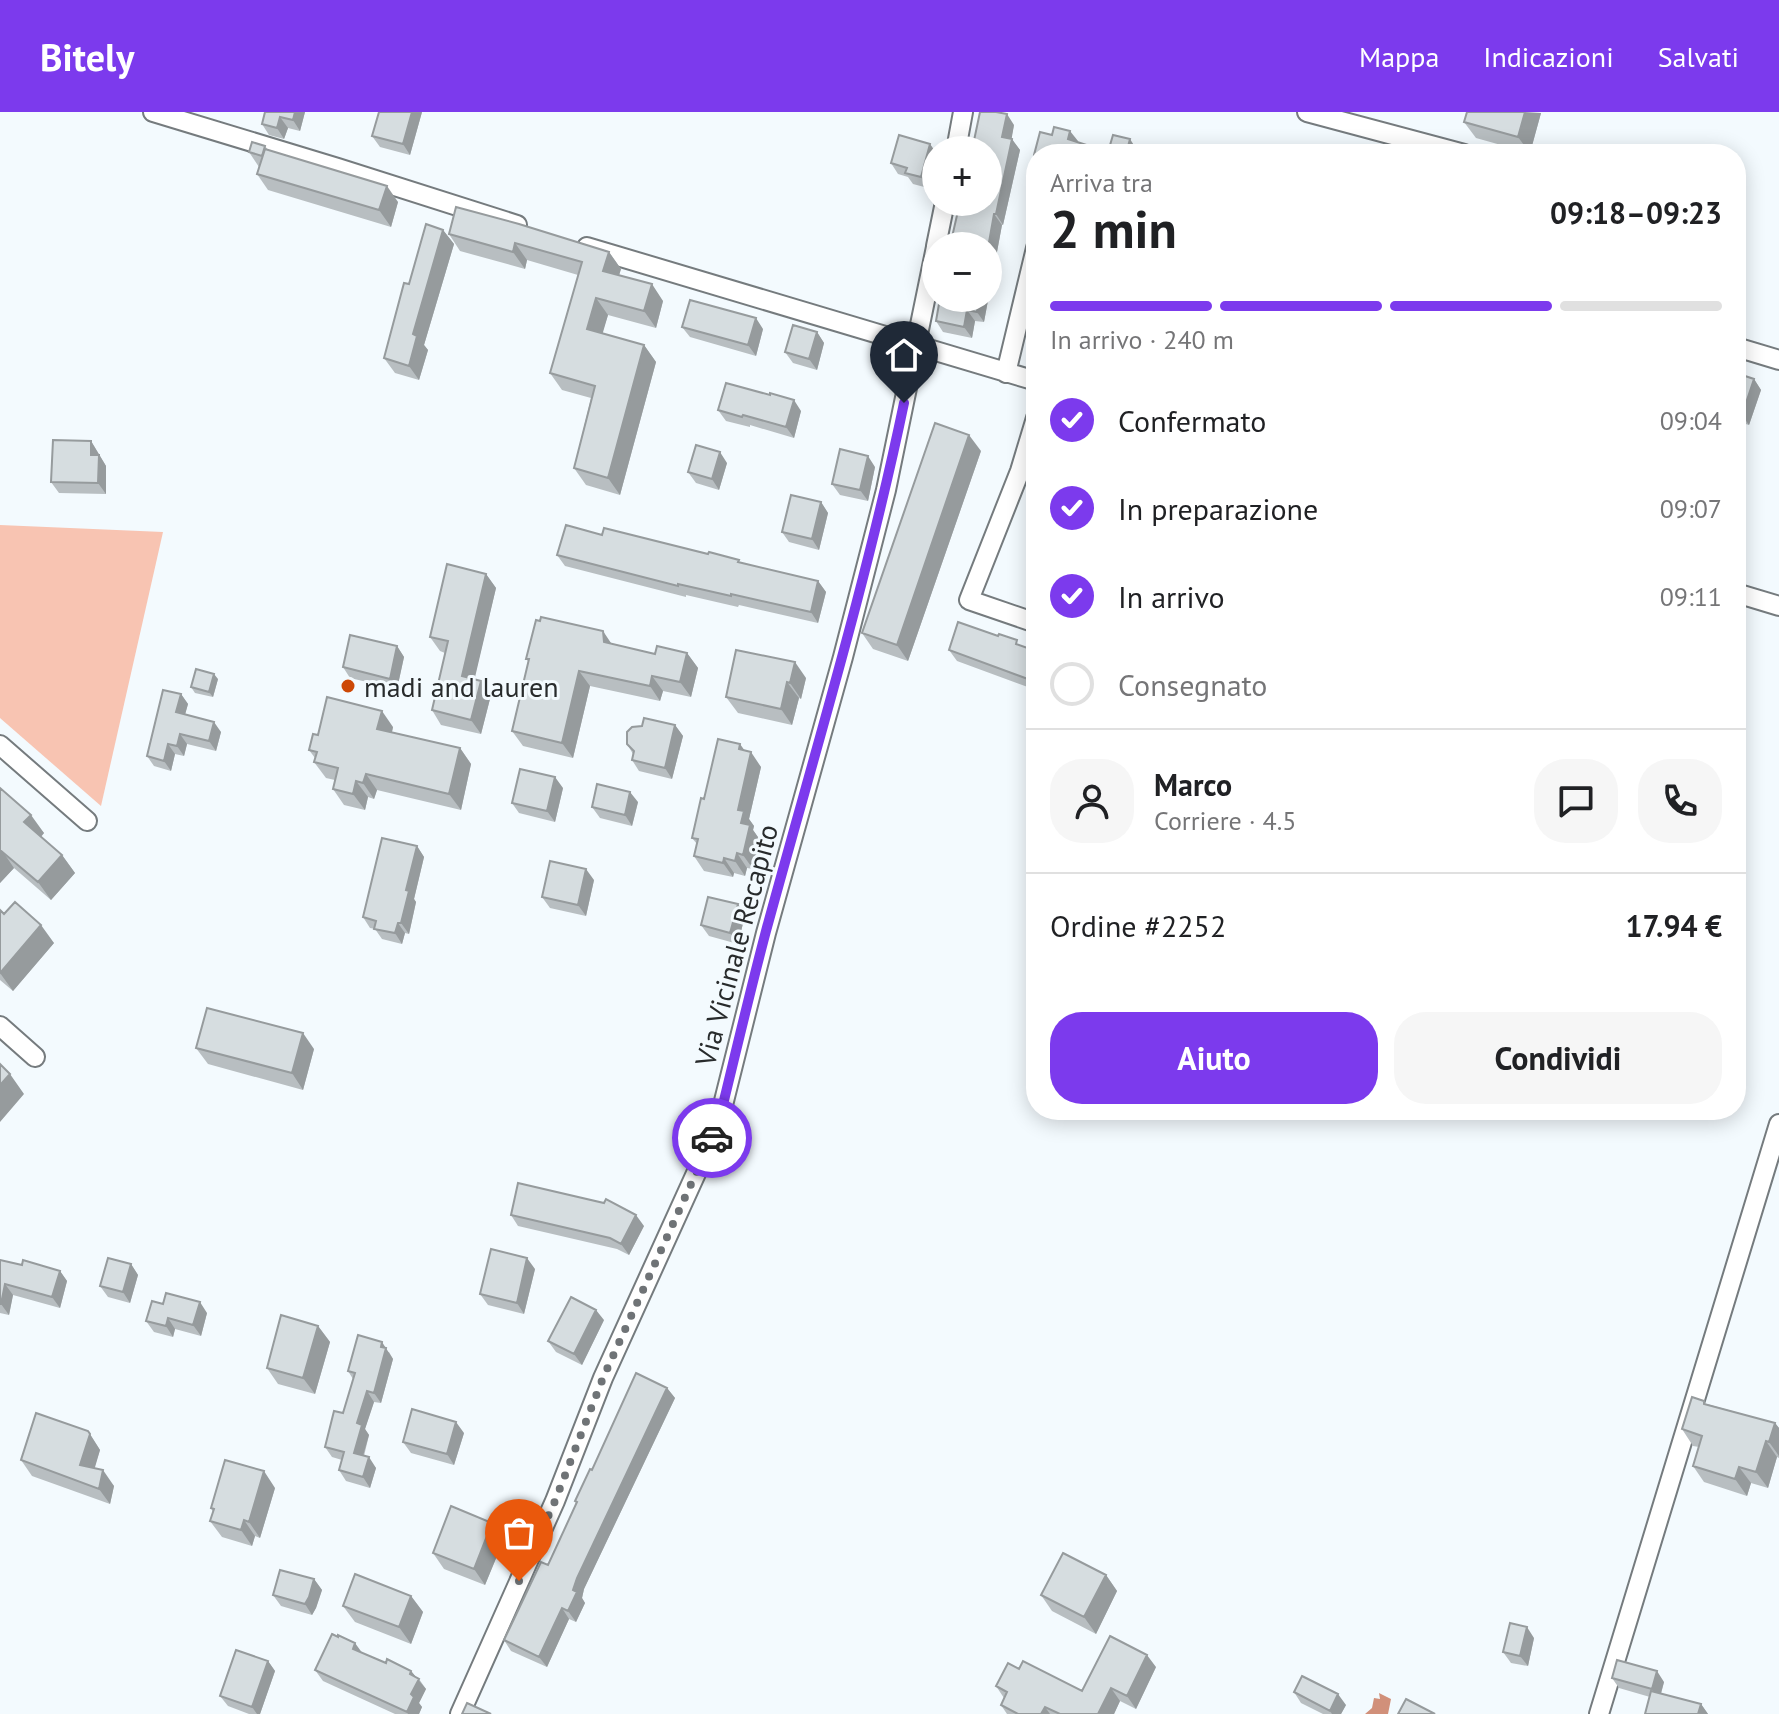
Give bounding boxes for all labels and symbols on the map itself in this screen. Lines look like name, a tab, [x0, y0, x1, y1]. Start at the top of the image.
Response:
pin	[870, 321, 938, 403]
place label: madi and lauren	[364, 668, 559, 705]
marker: madi and lauren	[339, 677, 357, 695]
street label: Via Vicinale Recapito	[686, 820, 786, 1071]
courier	[672, 1098, 752, 1178]
pin	[485, 1499, 553, 1581]

